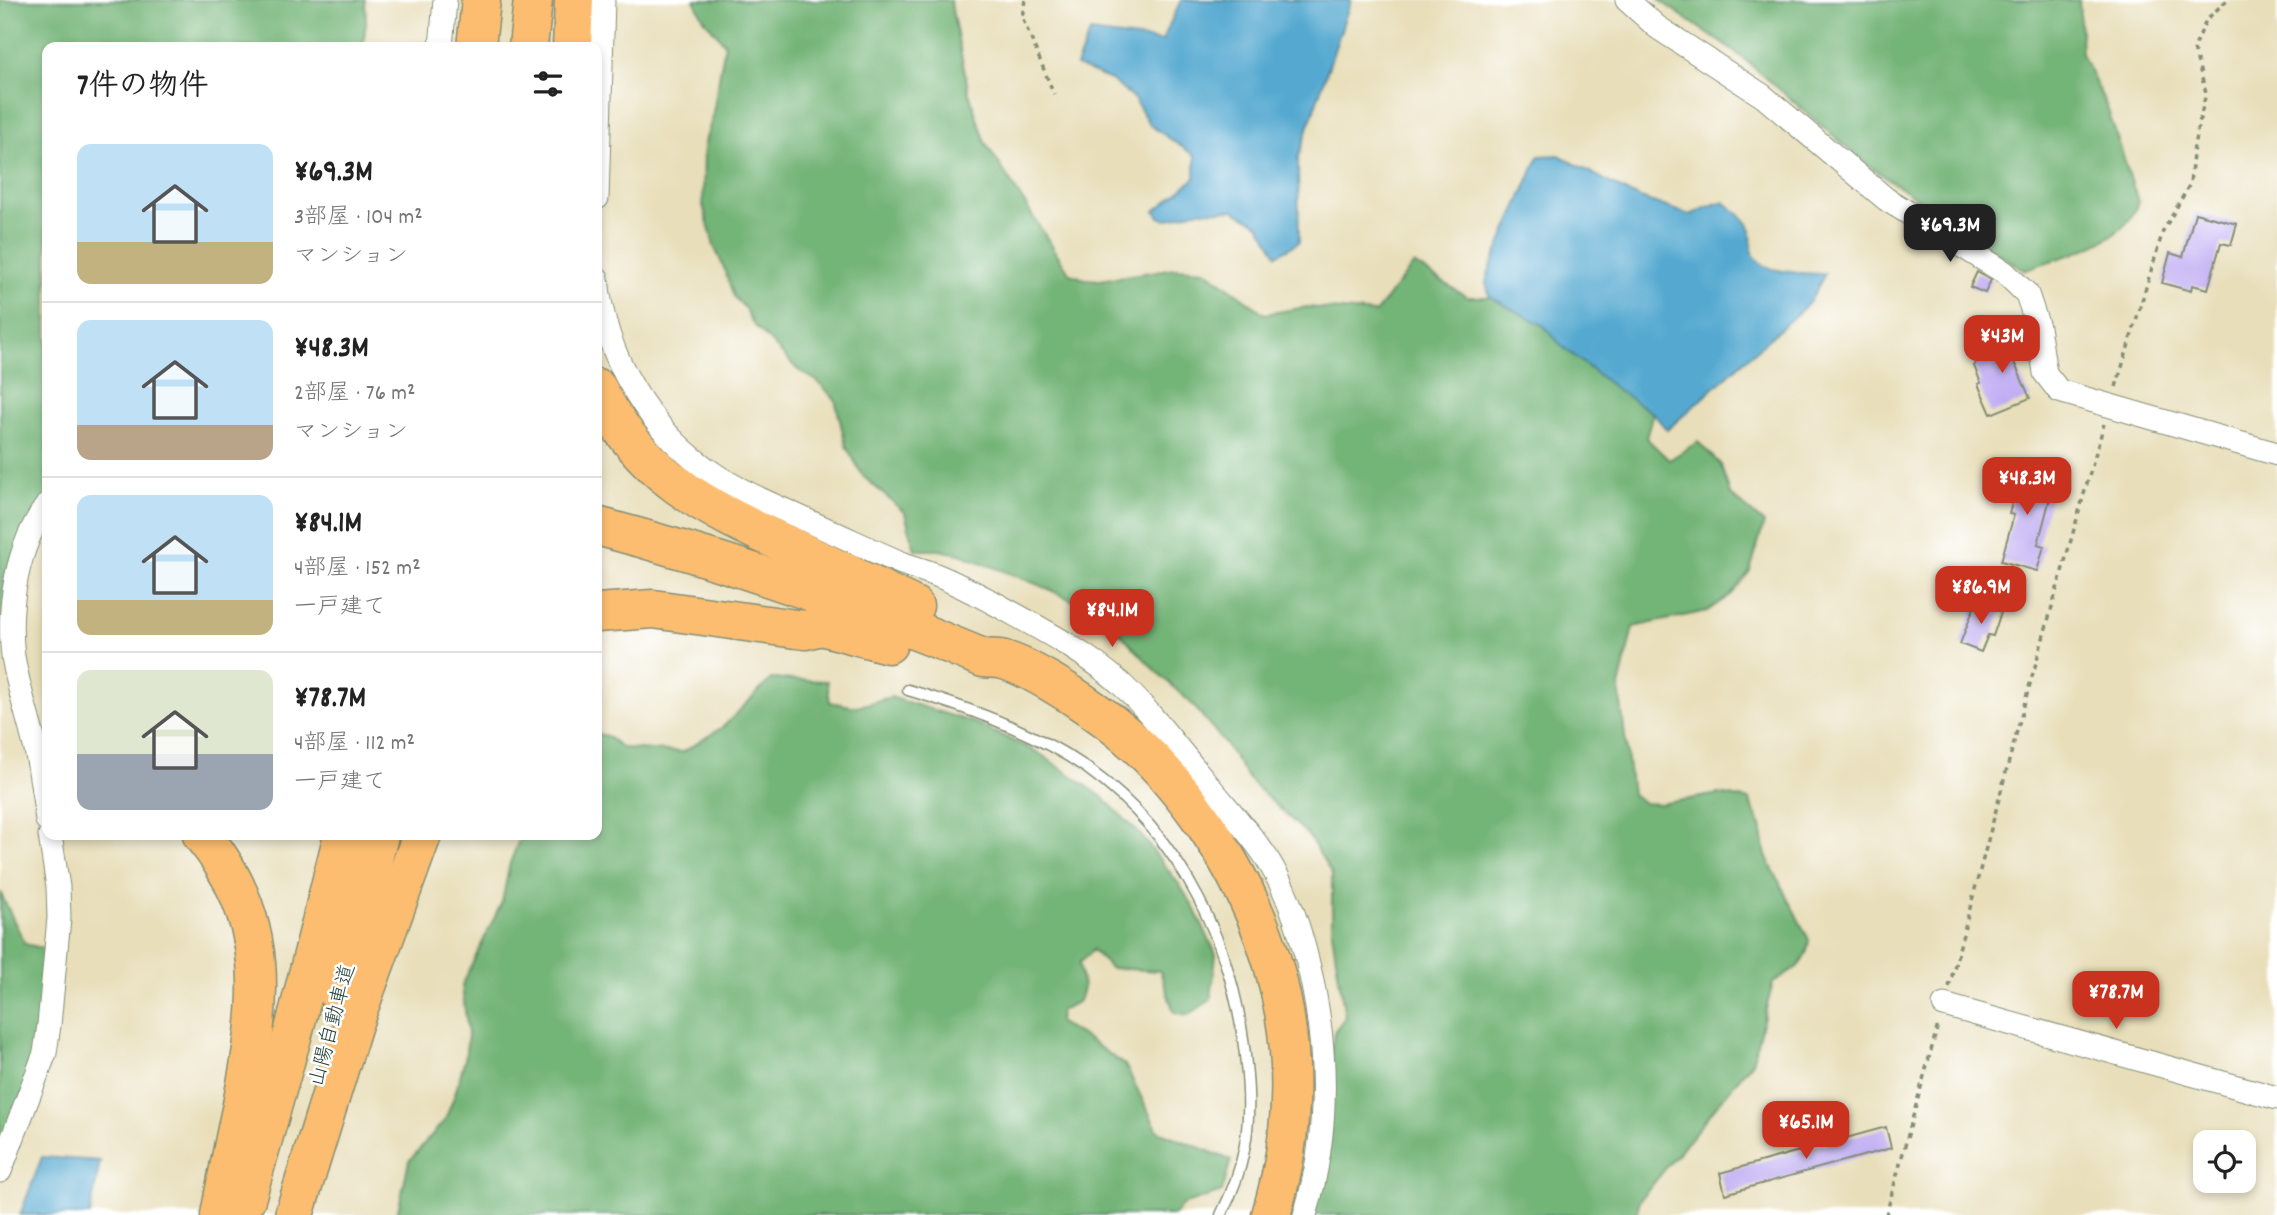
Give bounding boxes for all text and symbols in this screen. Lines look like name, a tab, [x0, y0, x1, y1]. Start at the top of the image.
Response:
icon: filters	[529, 65, 567, 103]
text: 7件の物件	[77, 67, 209, 110]
text: ¥69.3M	[294, 153, 373, 196]
icon: home	[133, 172, 217, 256]
text: 3部屋 · 104 m²	[294, 202, 423, 235]
pin: ¥69.3M	[1893, 204, 2007, 264]
text: ¥69.3M	[1920, 210, 1980, 243]
text: マンション	[294, 241, 408, 274]
pin: ¥43M	[1961, 316, 2043, 375]
text: ¥43M	[1980, 321, 2024, 354]
text: ¥48.3M	[294, 329, 369, 372]
icon: home	[133, 348, 217, 432]
text: 2部屋 · 76 m²	[294, 378, 415, 411]
text: マンション	[294, 417, 408, 450]
pin: ¥48.3M	[1970, 458, 2084, 517]
text: ¥48.3M	[1998, 463, 2056, 496]
text: ¥84.1M	[294, 504, 362, 547]
icon: home	[133, 523, 217, 607]
text: 4部屋 · 152 m²	[294, 553, 421, 586]
pin: ¥86.9M	[1924, 566, 2038, 626]
text: ¥86.9M	[1951, 572, 2011, 605]
pin: ¥84.1M	[1055, 590, 1169, 649]
text: 一戸建て	[294, 592, 386, 625]
text: ¥84.1M	[1086, 595, 1138, 628]
text: ¥78.7M	[294, 679, 366, 722]
icon: home	[133, 698, 217, 782]
text: 4部屋 · 112 m²	[294, 728, 415, 761]
text: 一戸建て	[294, 767, 386, 800]
street label: 山陽自動車道	[303, 961, 365, 1091]
pin: ¥78.7M	[2059, 972, 2173, 1031]
text: ¥78.7M	[2088, 977, 2144, 1010]
pin: ¥65.1M	[1749, 1102, 1863, 1161]
text: ¥65.1M	[1778, 1107, 1834, 1140]
map controls	[2193, 1130, 2256, 1193]
button: locate	[2193, 1130, 2256, 1193]

